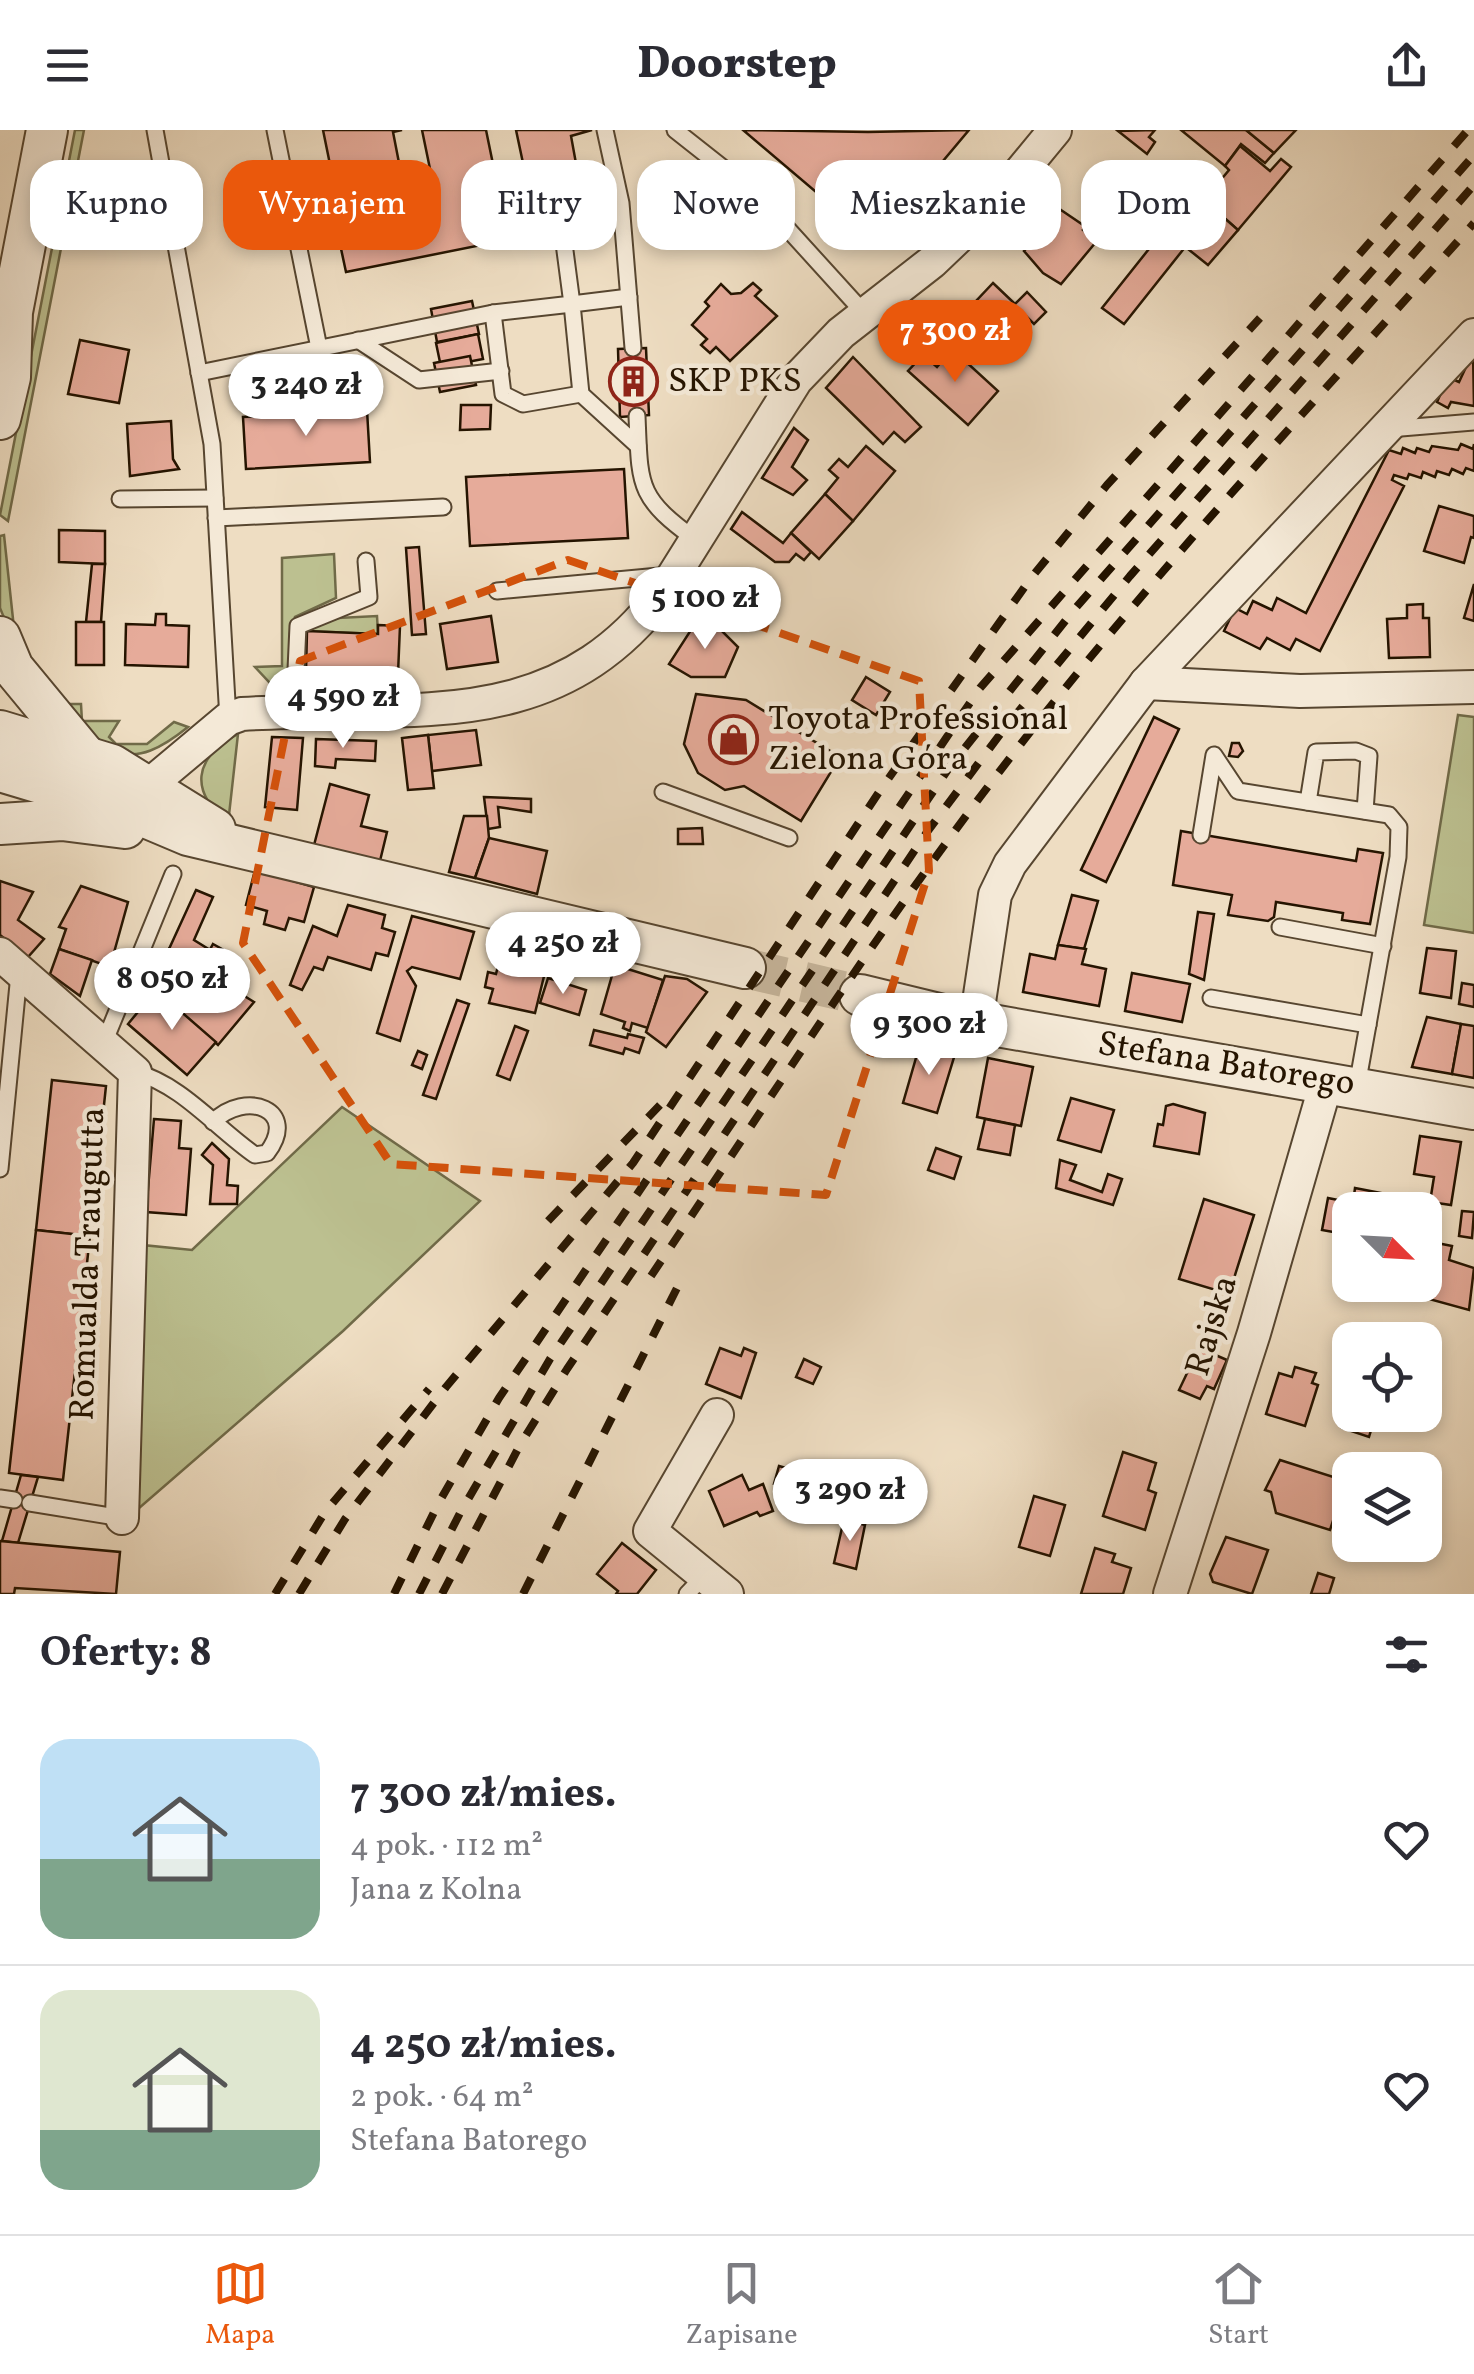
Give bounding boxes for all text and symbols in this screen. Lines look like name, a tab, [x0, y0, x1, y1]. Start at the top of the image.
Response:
text: Doorstep	[637, 34, 837, 97]
icon: menu	[40, 38, 95, 93]
icon: share	[1379, 38, 1434, 93]
chip: Kupno	[30, 160, 203, 250]
chip: Wynajem	[223, 160, 441, 250]
chip: Filtry	[461, 160, 617, 250]
chip: Nowe	[637, 160, 795, 250]
chip: Mieszkanie	[815, 160, 1061, 250]
chip: Dom	[1081, 160, 1226, 250]
pin: 7 300 zł	[852, 300, 1058, 385]
text: 7 300 zł	[900, 310, 1010, 354]
pin: 3 240 zł	[203, 354, 409, 439]
building icon: SKP PKS	[607, 356, 659, 408]
place label: SKP PKS	[668, 358, 802, 406]
text: 3 240 zł	[251, 364, 361, 408]
pin: 5 100 zł	[602, 567, 808, 652]
text: 5 100 zł	[651, 577, 759, 621]
pin: 4 590 zł	[240, 666, 446, 751]
text: 4 590 zł	[287, 676, 399, 720]
place label: Toyota Professional Zielona Góra	[768, 696, 1068, 784]
shop icon: Toyota Professional Zielona Góra	[707, 714, 759, 766]
pin: 4 250 zł	[460, 912, 666, 997]
text: 4 250 zł	[508, 922, 618, 966]
pin: 8 050 zł	[69, 948, 275, 1033]
text: 8 050 zł	[116, 958, 228, 1002]
pin: 9 300 zł	[826, 993, 1032, 1078]
text: 9 300 zł	[872, 1003, 986, 1047]
street label: Stefana Batorego	[1094, 1021, 1358, 1109]
street label: Romualda Traugutta	[60, 1106, 118, 1422]
north arrow	[1332, 1192, 1442, 1302]
map controls	[1332, 1192, 1442, 1562]
street label: Rajska	[1175, 1270, 1251, 1382]
button: locate	[1332, 1322, 1442, 1432]
button: layers	[1332, 1452, 1442, 1562]
pin: 3 290 zł	[747, 1459, 953, 1544]
text: 3 290 zł	[795, 1469, 905, 1513]
text: Oferty: 8	[40, 1625, 212, 1684]
icon: filters	[1379, 1627, 1434, 1682]
text: 7 300 zł/mies.	[350, 1766, 617, 1825]
icon: home	[120, 1779, 240, 1899]
icon: heart	[1379, 1812, 1434, 1867]
text: 4 pok. · 112 m²	[350, 1825, 543, 1869]
text: Jana z Kolna	[350, 1869, 522, 1913]
text: 4 250 zł/mies.	[350, 2017, 617, 2076]
icon: home	[120, 2030, 240, 2150]
icon: heart	[1379, 2063, 1434, 2118]
text: 2 pok. · 64 m²	[350, 2076, 534, 2120]
text: Stefana Batorego	[350, 2120, 587, 2164]
tab: Mapa	[205, 2256, 275, 2355]
tab: Zapisane	[686, 2256, 798, 2355]
tab: Start	[1208, 2256, 1269, 2355]

